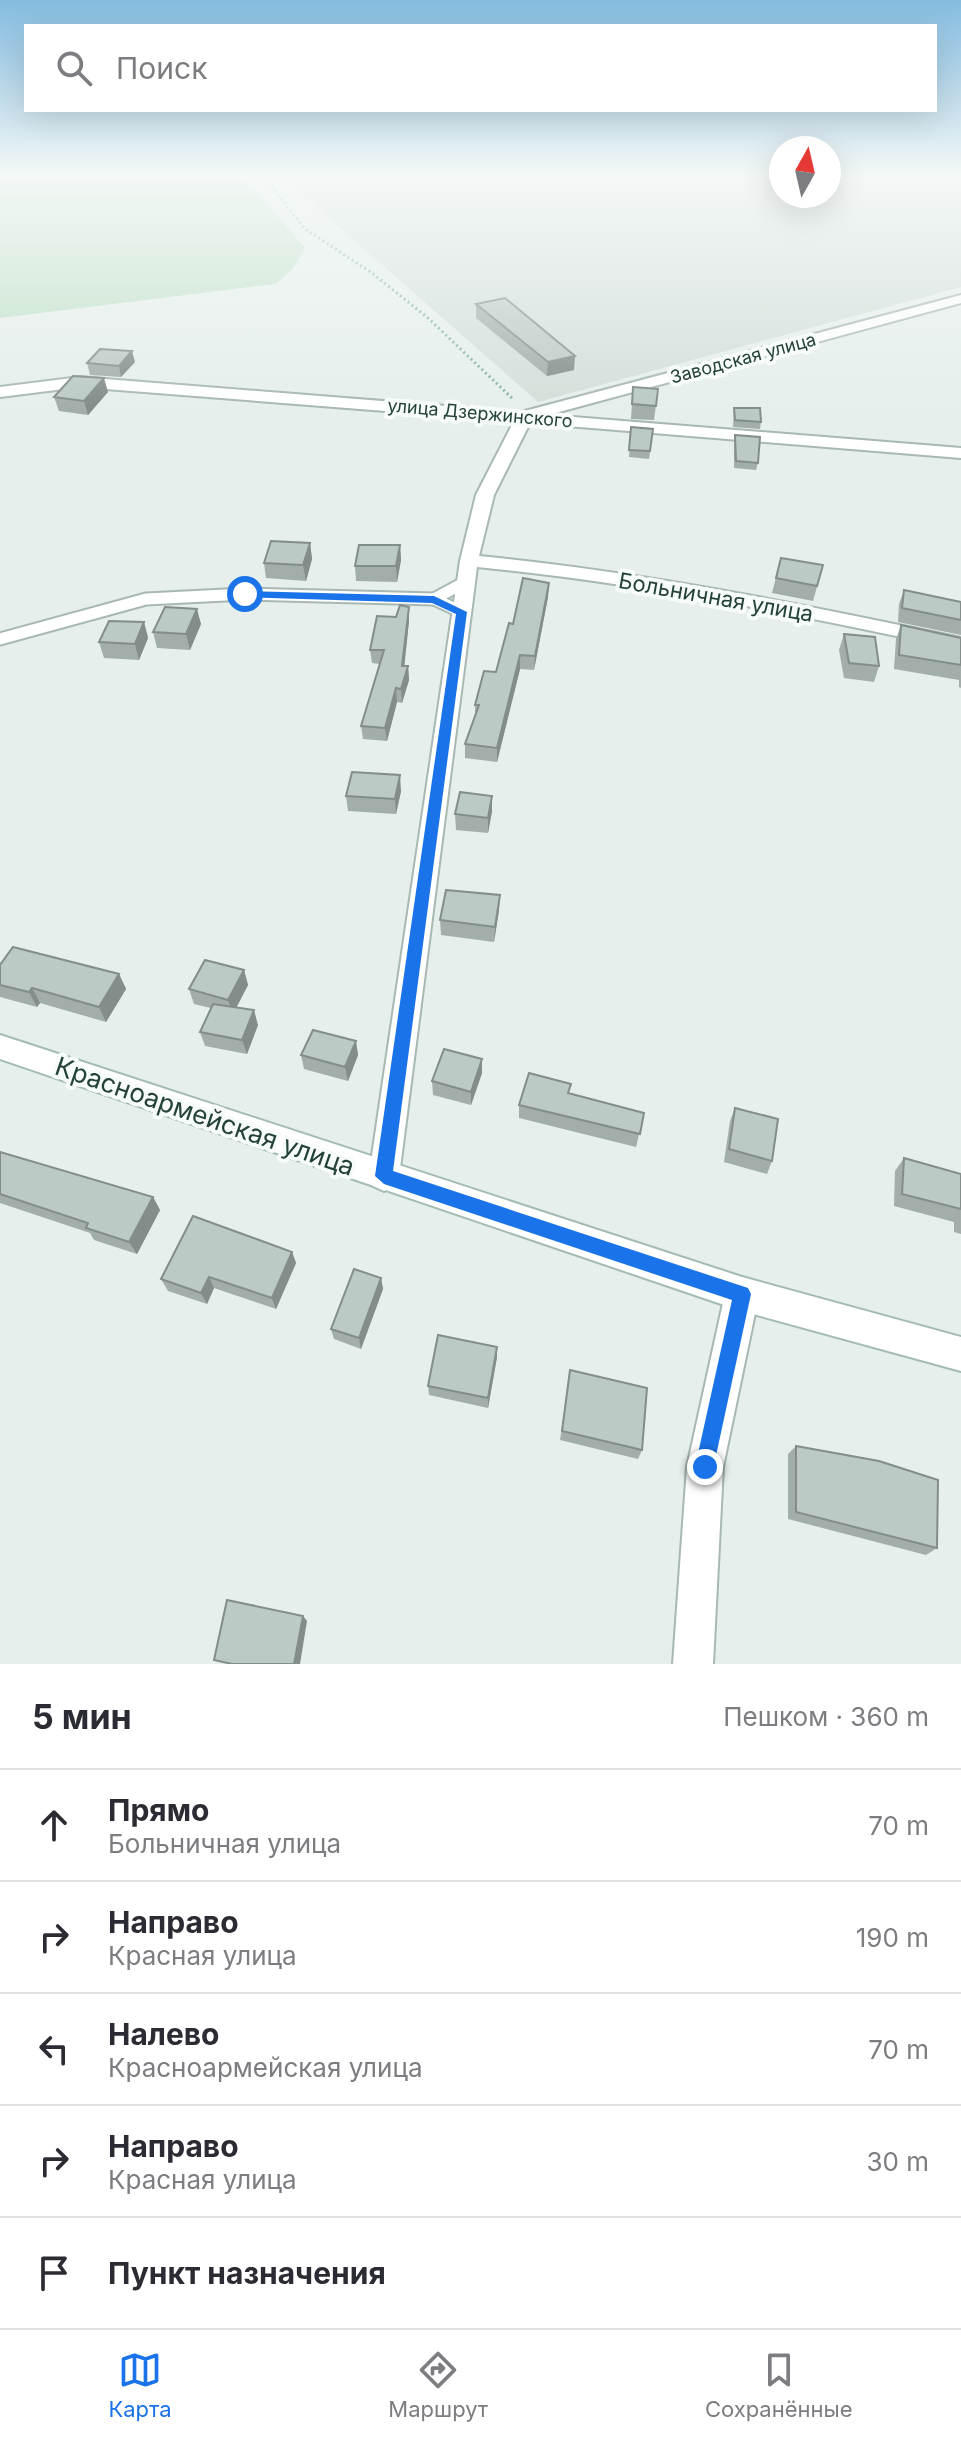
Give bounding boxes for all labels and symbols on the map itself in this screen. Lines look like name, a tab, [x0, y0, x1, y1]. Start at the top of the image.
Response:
north arrow	[769, 136, 841, 208]
street label: Заводская улица	[668, 328, 818, 388]
street label: улица Дзержинского	[387, 394, 573, 432]
street label: Больничная улица	[617, 567, 815, 627]
route start	[227, 576, 263, 612]
street label: Красноармейская улица	[51, 1050, 359, 1182]
route end	[687, 1449, 723, 1485]

